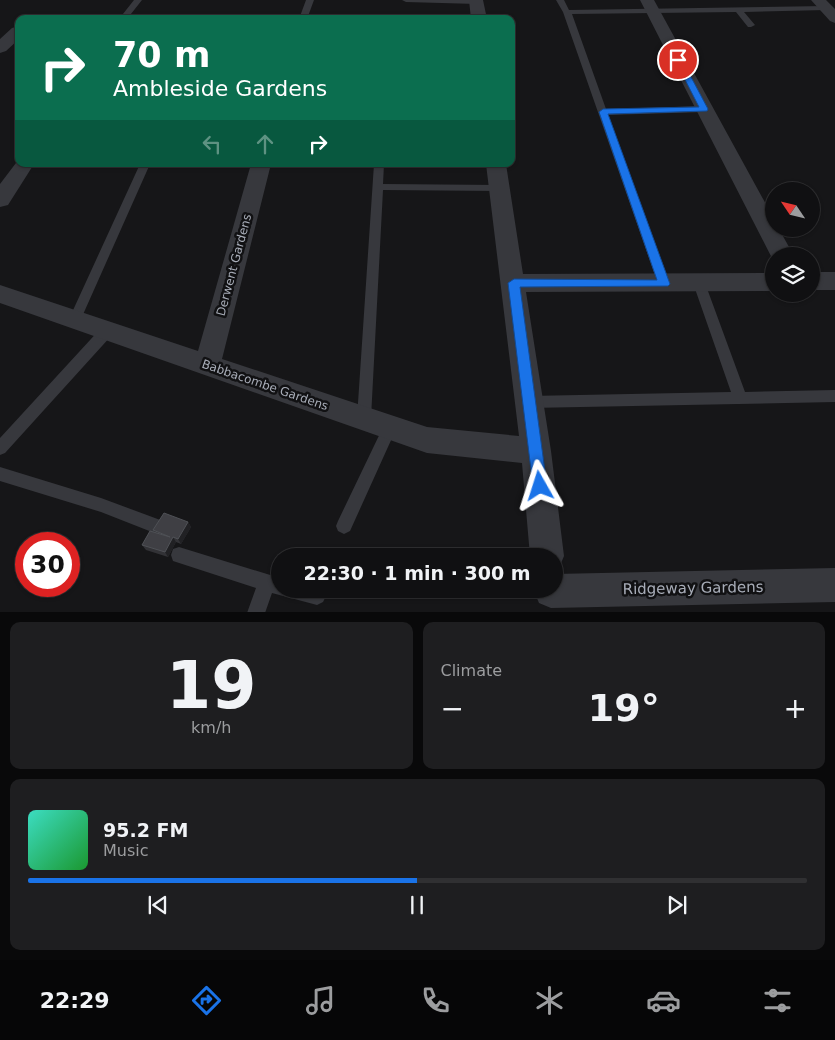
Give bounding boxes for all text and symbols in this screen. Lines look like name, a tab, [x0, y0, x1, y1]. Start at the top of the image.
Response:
icon: right	[30, 35, 95, 100]
text: 70 m	[113, 35, 210, 75]
pin	[657, 39, 699, 81]
icon: arrive	[664, 46, 692, 74]
text: Ambleside Gardens	[113, 76, 327, 101]
icon: left	[198, 130, 226, 158]
icon: ahead	[251, 130, 279, 158]
icon: right	[304, 130, 332, 158]
north arrow	[765, 182, 820, 238]
map controls	[765, 182, 820, 302]
street label: Derwent Gardens	[214, 212, 254, 318]
button: layers	[765, 247, 820, 302]
street label: Babbacombe Gardens	[200, 357, 330, 413]
position arrow	[513, 459, 565, 511]
speed limit sign: 30	[15, 532, 80, 597]
text: 22:30 · 1 min · 300 m	[303, 562, 531, 584]
street label: Ridgeway Gardens	[622, 578, 764, 598]
text: 19	[166, 648, 256, 723]
text: Climate	[441, 661, 502, 680]
text: 19°	[588, 686, 660, 730]
text: −	[441, 692, 464, 725]
text: +	[784, 692, 807, 725]
text: km/h	[191, 718, 231, 737]
text: 95.2 FM	[103, 819, 188, 841]
text: Music	[103, 841, 149, 860]
icon: previous	[144, 891, 172, 919]
icon: pause	[403, 891, 431, 919]
icon: next	[663, 891, 691, 919]
icon: directions	[189, 983, 224, 1018]
icon: music	[303, 983, 338, 1018]
icon: phone	[418, 983, 453, 1018]
icon: climate	[532, 983, 567, 1018]
icon: car	[646, 983, 681, 1018]
icon: filters	[760, 983, 795, 1018]
text: 22:29	[40, 988, 110, 1013]

